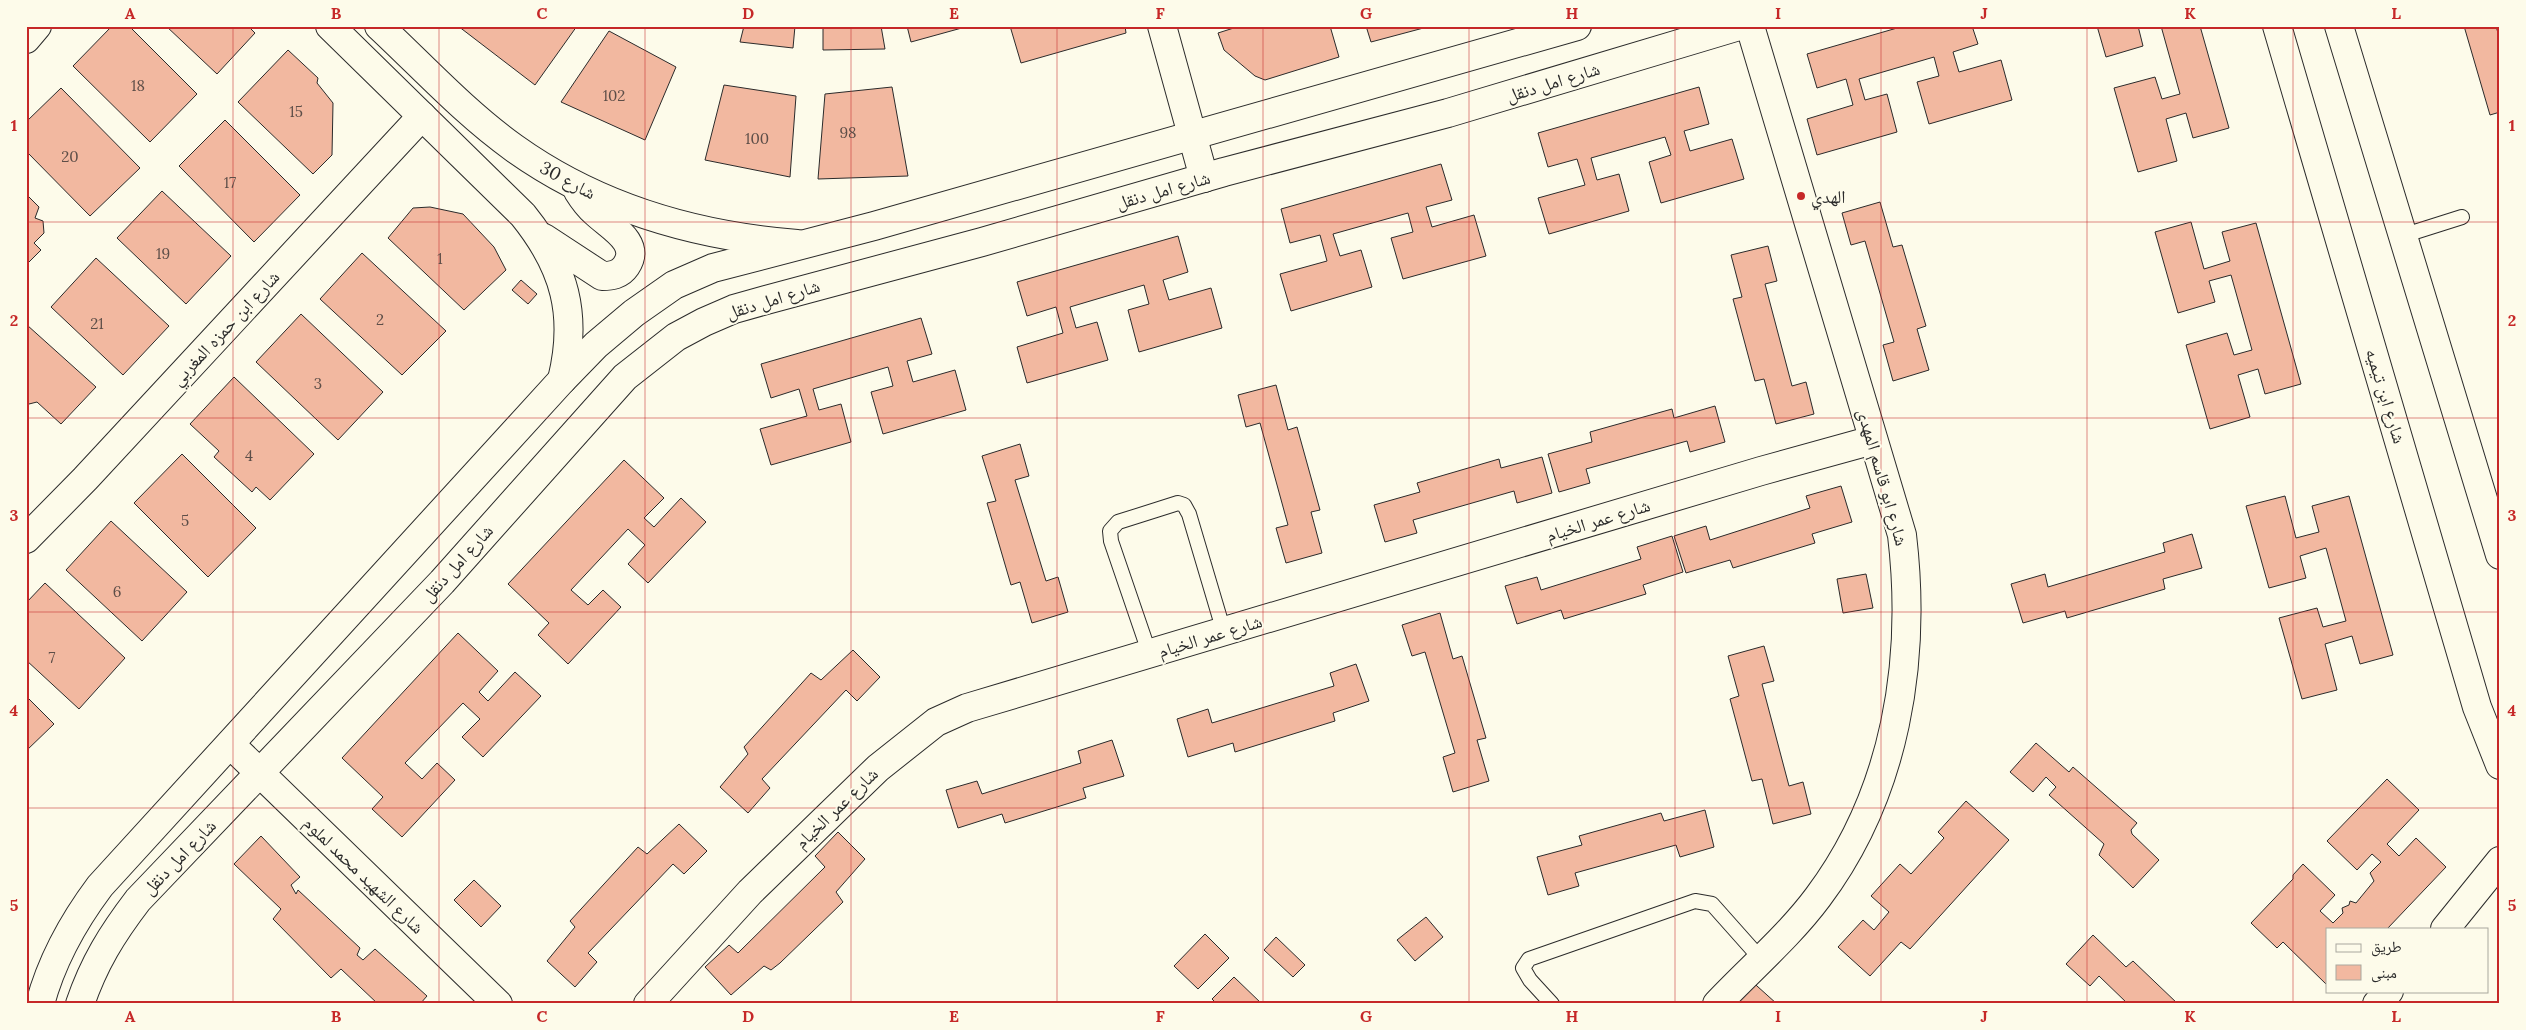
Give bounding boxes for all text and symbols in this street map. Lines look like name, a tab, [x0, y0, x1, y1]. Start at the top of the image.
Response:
text: A	[125, 3, 136, 23]
text: B	[331, 3, 342, 23]
text: C	[536, 3, 548, 23]
text: D	[742, 3, 754, 23]
text: E	[949, 3, 959, 23]
text: F	[1155, 3, 1165, 23]
text: G	[1360, 3, 1372, 23]
text: H	[1566, 3, 1579, 23]
text: I	[1775, 3, 1781, 23]
text: J	[1980, 3, 1988, 23]
text: K	[2184, 3, 2196, 23]
text: L	[2391, 3, 2401, 23]
street label: شارع امل دنقل	[1503, 57, 1603, 107]
house number: 18	[131, 76, 145, 95]
house number: 102	[603, 86, 625, 105]
house number: 15	[289, 102, 303, 121]
text: 1	[11, 115, 17, 135]
text: 1	[2509, 115, 2515, 135]
house number: 98	[839, 123, 857, 142]
house number: 100	[745, 129, 769, 148]
house number: 20	[61, 147, 79, 166]
street label: شارع 30	[536, 156, 600, 204]
street label: شارع امل دنقل	[1113, 166, 1213, 214]
house number: 17	[224, 173, 236, 192]
place label: الهدي	[1811, 185, 1846, 211]
marker: الهدي	[1795, 190, 1807, 202]
house number: 19	[156, 244, 170, 263]
house number: 1	[437, 249, 443, 268]
street label: شارع ابن حمزه المغربي	[166, 266, 287, 393]
street label: شارع امل دنقل	[723, 274, 823, 324]
text: 2	[10, 310, 18, 330]
house number: 2	[376, 310, 384, 329]
text: 2	[2508, 310, 2516, 330]
house number: 21	[90, 314, 104, 333]
street label: شارع ابن تيميه	[2361, 346, 2411, 446]
house number: 3	[314, 374, 322, 393]
street label: شارع ابو قاسم المهدى	[1851, 406, 1914, 548]
house number: 4	[245, 446, 253, 465]
street label: شارع عمر الخيام	[1543, 493, 1653, 548]
text: 3	[10, 505, 19, 525]
text: 3	[2508, 505, 2517, 525]
house number: 5	[181, 511, 189, 530]
street label: شارع امل دنقل	[416, 519, 498, 607]
house number: 6	[113, 582, 121, 601]
street label: شارع عمر الخيام	[1155, 609, 1265, 664]
house number: 7	[49, 648, 56, 667]
text: 4	[10, 700, 19, 720]
text: 4	[2508, 700, 2517, 720]
street label: شارع عمر الخيام	[789, 762, 883, 854]
street label: شارع الشهيد محمد لملوم	[298, 811, 429, 939]
street label: شارع امل دنقل	[137, 814, 221, 900]
text: 5	[10, 895, 19, 915]
text: 5	[2508, 895, 2517, 915]
legend	[2326, 928, 2488, 992]
text: طريق	[2371, 937, 2402, 957]
text: مبنى	[2371, 963, 2397, 983]
text: A	[125, 1006, 136, 1026]
text: B	[331, 1006, 342, 1026]
text: C	[536, 1006, 548, 1026]
text: D	[742, 1006, 754, 1026]
text: E	[949, 1006, 959, 1026]
text: F	[1155, 1006, 1165, 1026]
text: G	[1360, 1006, 1372, 1026]
text: H	[1566, 1006, 1579, 1026]
text: I	[1775, 1006, 1781, 1026]
text: J	[1980, 1006, 1988, 1026]
text: K	[2184, 1006, 2196, 1026]
text: L	[2391, 1006, 2401, 1026]

